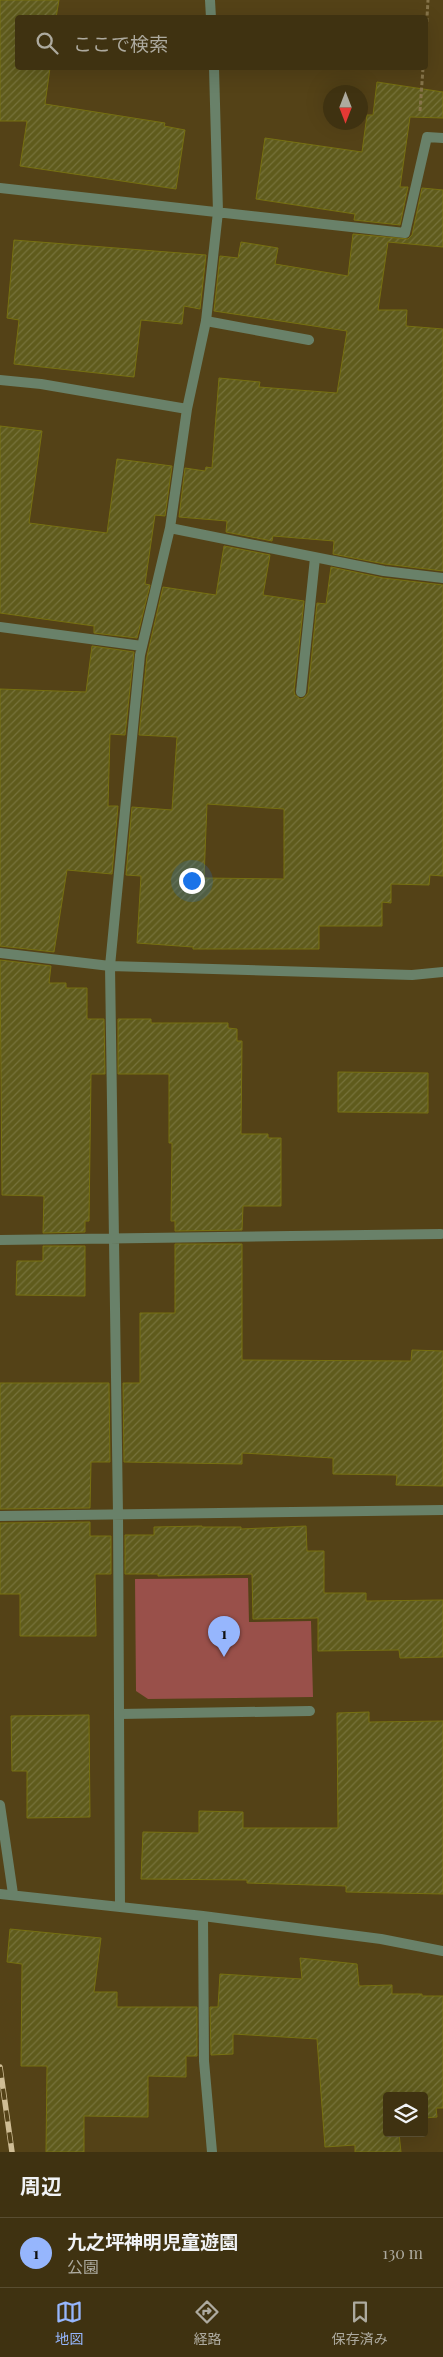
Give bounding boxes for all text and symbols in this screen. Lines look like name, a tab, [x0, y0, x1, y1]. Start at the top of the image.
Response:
search box	[15, 15, 428, 70]
icon: search	[33, 29, 61, 57]
text: ここで検索	[73, 30, 168, 56]
north arrow	[323, 85, 368, 130]
your location	[179, 868, 205, 894]
pin: 1	[208, 1616, 240, 1657]
map controls	[383, 2092, 428, 2137]
button: layers	[383, 2092, 428, 2137]
text: 周辺	[20, 2171, 62, 2199]
text: 九之坪神明児童遊園	[67, 2228, 238, 2254]
text: 1	[33, 2242, 39, 2263]
text: 130 m	[382, 2242, 423, 2263]
text: 公園	[67, 2256, 99, 2277]
tab: 地図	[55, 2298, 83, 2348]
tab: 経路	[193, 2298, 221, 2348]
tab: 保存済み	[332, 2298, 388, 2348]

